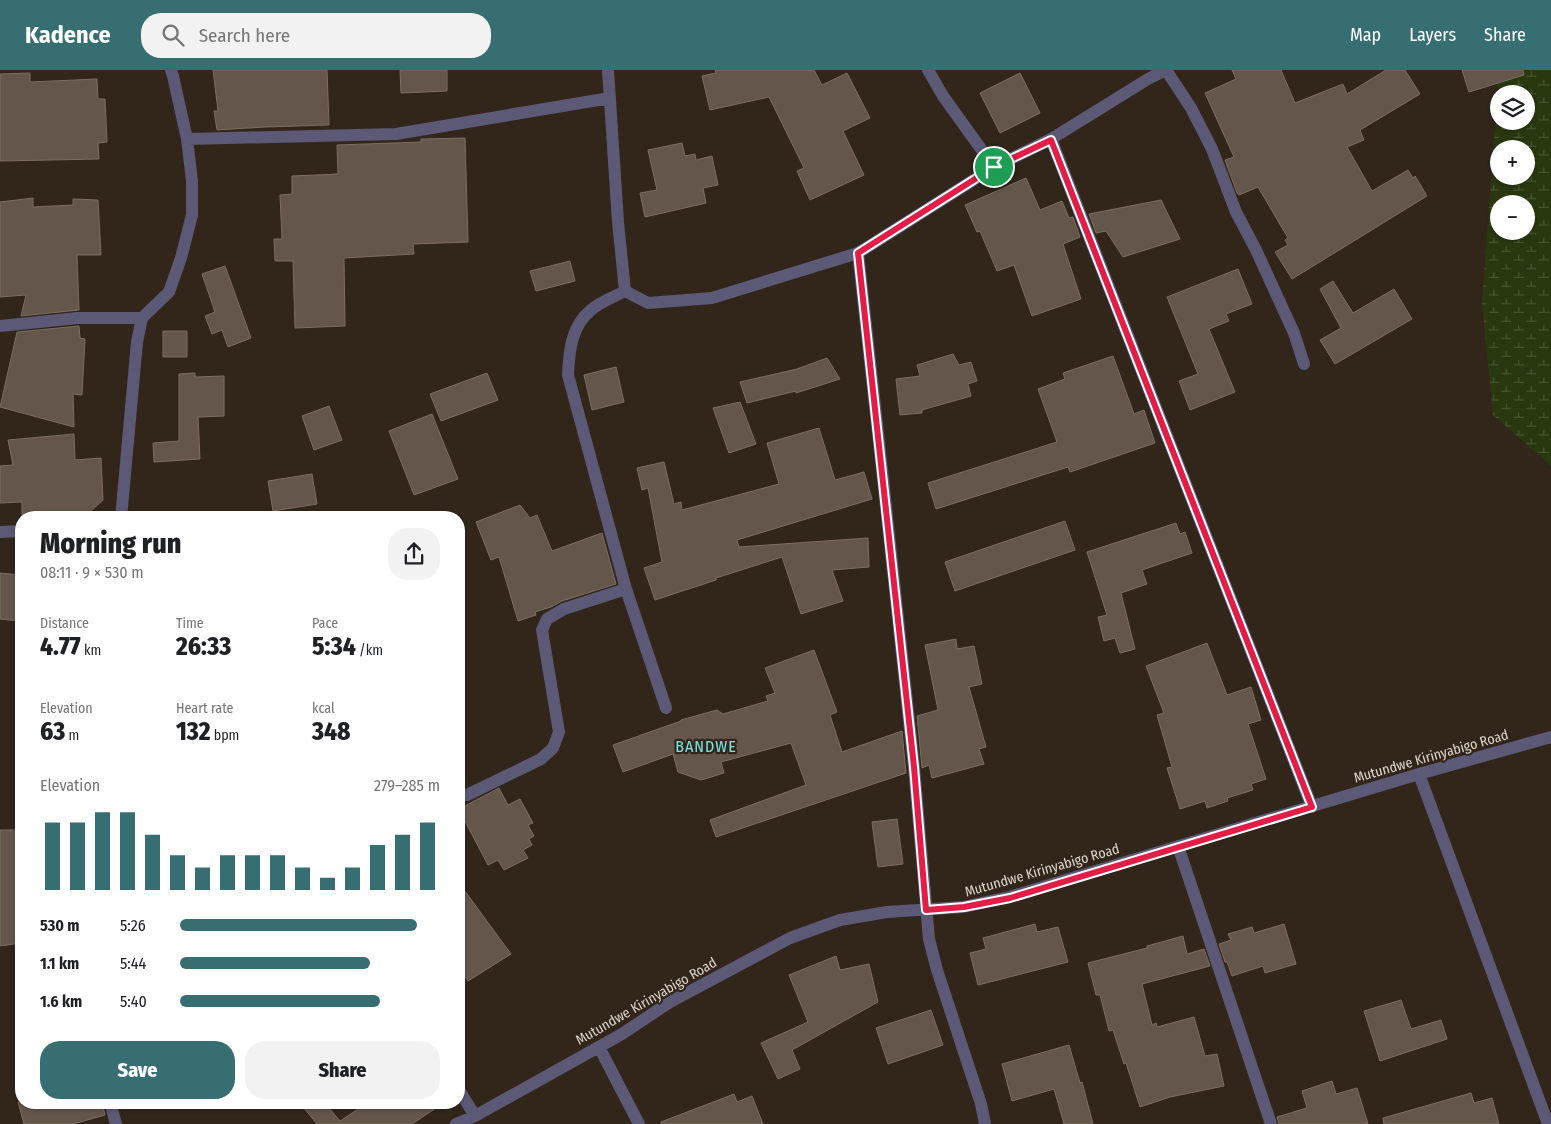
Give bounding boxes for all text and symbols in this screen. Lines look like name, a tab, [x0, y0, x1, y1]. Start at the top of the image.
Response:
search box	[141, 13, 491, 58]
text: Kadence	[25, 21, 111, 49]
icon: search	[159, 21, 187, 49]
text: Search here	[199, 24, 290, 47]
text: Map	[1350, 24, 1381, 46]
text: Layers	[1409, 24, 1456, 46]
text: Share	[1484, 24, 1526, 46]
map controls	[1490, 85, 1535, 240]
button: layers	[1490, 85, 1535, 130]
button: +	[1490, 140, 1535, 185]
pin	[973, 146, 1015, 188]
icon: arrive	[980, 153, 1008, 181]
button: −	[1490, 195, 1535, 240]
text: Morning run	[40, 527, 181, 560]
button: share	[388, 528, 440, 580]
text: 08:11 · 9 × 530 m	[40, 563, 144, 582]
text: Distance	[40, 615, 89, 632]
text: Time	[176, 615, 204, 632]
text: Pace	[312, 615, 338, 632]
text: 4.77	[40, 632, 81, 662]
text: 26:33	[176, 632, 231, 662]
text: 5:34	[312, 632, 356, 662]
text: km	[81, 642, 101, 659]
text: /km	[356, 642, 383, 659]
text: Elevation	[40, 700, 93, 717]
text: Heart rate	[176, 700, 233, 717]
text: kcal	[312, 700, 335, 717]
text: 63	[40, 717, 65, 747]
text: 132	[176, 717, 210, 747]
text: 348	[312, 717, 351, 747]
street label: Mutundwe Kirinyabigo Road	[1352, 726, 1510, 787]
text: m	[65, 727, 79, 744]
text: bpm	[210, 727, 239, 744]
district label: BANDWE	[675, 737, 737, 756]
text: Elevation	[40, 776, 100, 795]
text: 279–285 m	[374, 776, 440, 795]
street label: Mutundwe Kirinyabigo Road	[963, 840, 1121, 901]
text: 530 m	[40, 916, 80, 935]
text: 5:26	[120, 916, 146, 935]
text: 1.1 km	[40, 954, 79, 973]
text: 5:44	[120, 954, 146, 973]
street label: Mutundwe Kirinyabigo Road	[573, 954, 720, 1049]
text: 1.6 km	[40, 992, 82, 1011]
text: 5:40	[120, 992, 147, 1011]
button: Save	[40, 1041, 235, 1099]
button: Share	[245, 1041, 440, 1099]

